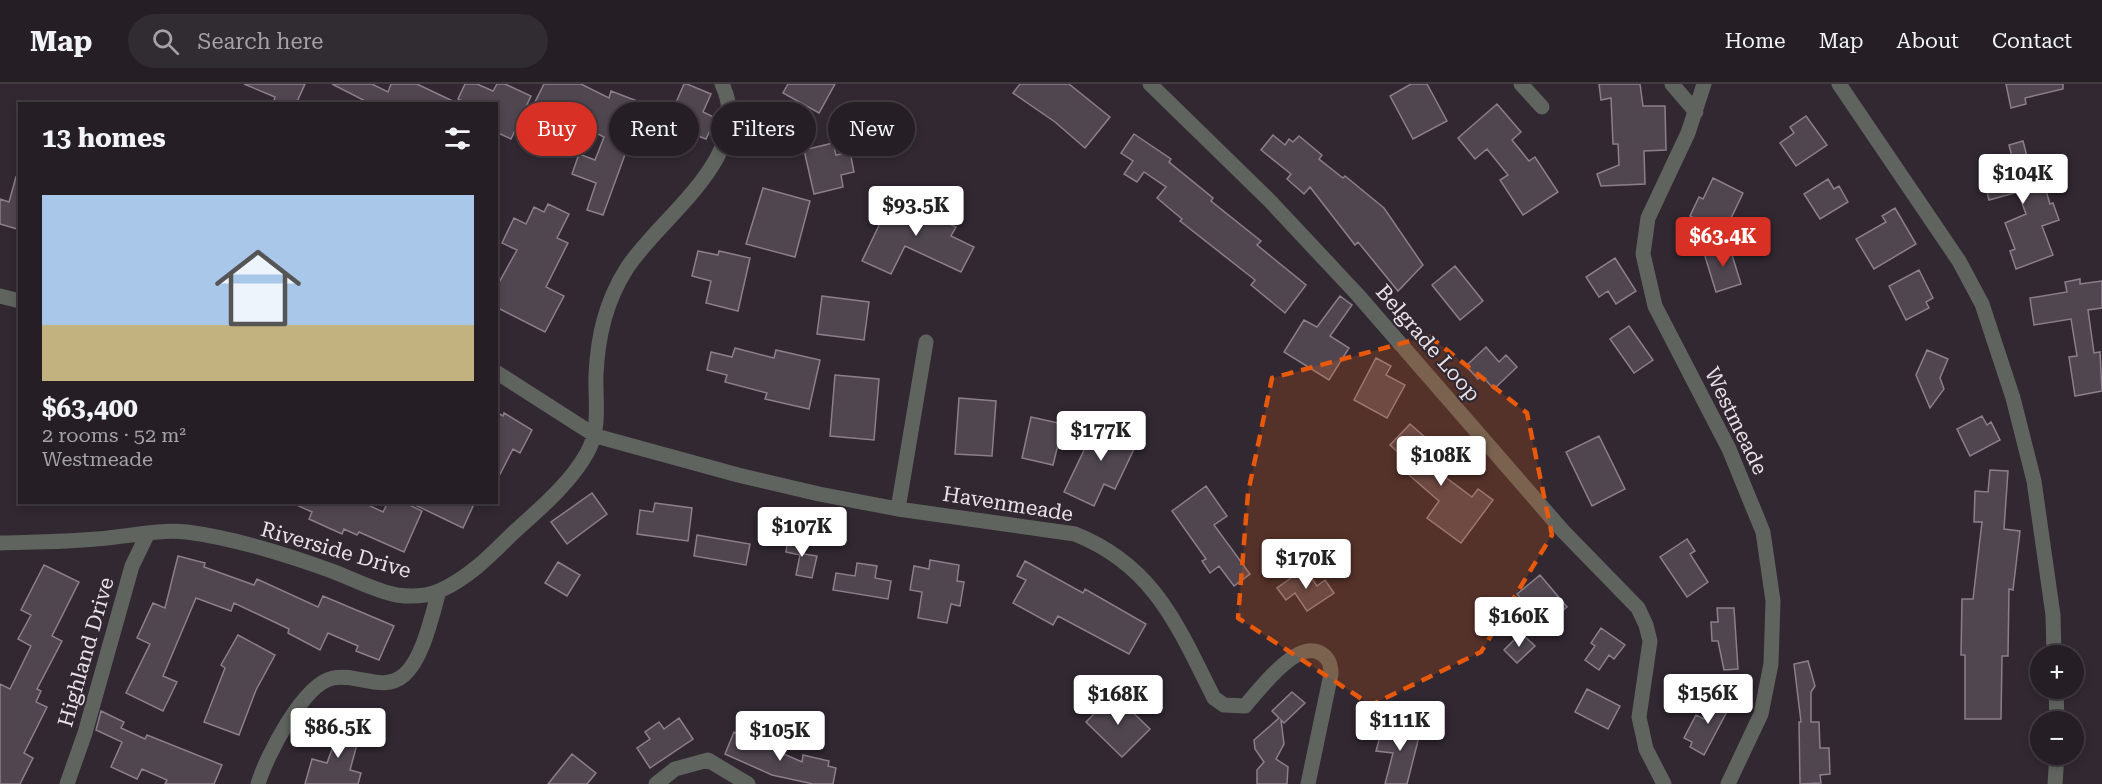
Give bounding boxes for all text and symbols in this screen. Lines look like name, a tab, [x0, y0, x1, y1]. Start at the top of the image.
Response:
search box	[128, 14, 548, 68]
text: Map	[30, 25, 92, 58]
icon: search	[149, 25, 182, 58]
text: Search here	[197, 29, 323, 54]
text: Home	[1725, 29, 1786, 53]
text: Map	[1819, 29, 1864, 53]
text: About	[1897, 29, 1959, 53]
text: Contact	[1992, 29, 2072, 53]
chip: Buy	[516, 102, 597, 156]
chip: Rent	[609, 102, 699, 156]
chip: Filters	[711, 102, 816, 156]
chip: New	[828, 102, 915, 156]
icon: filters	[441, 122, 474, 155]
text: 13 homes	[42, 123, 166, 153]
pin: $104K	[1981, 154, 2065, 205]
text: $104K	[1993, 161, 2053, 185]
pin: $93.5K	[867, 186, 965, 237]
text: $93.5K	[883, 193, 949, 217]
pin: $63.4K	[1674, 217, 1772, 268]
text: $63.4K	[1690, 224, 1756, 248]
icon: home	[204, 234, 312, 342]
street label: Belgrade Loop	[1371, 280, 1485, 406]
street label: Westmeade	[1700, 363, 1772, 479]
text: $63,400	[42, 393, 138, 423]
pin: $177K	[1059, 411, 1143, 462]
text: $177K	[1071, 418, 1131, 442]
text: 2 rooms · 52 m²	[42, 423, 186, 447]
pin: $108K	[1399, 436, 1483, 487]
text: $108K	[1411, 443, 1471, 467]
text: Westmeade	[42, 447, 153, 471]
street label: Havenmeade	[941, 482, 1075, 526]
pin: $107K	[760, 507, 844, 558]
text: $107K	[772, 514, 832, 538]
street label: Riverside Drive	[258, 517, 414, 583]
pin: $170K	[1264, 539, 1348, 590]
text: $170K	[1276, 546, 1336, 570]
street label: Highland Drive	[53, 574, 119, 730]
pin: $160K	[1477, 597, 1561, 648]
text: $160K	[1489, 604, 1549, 628]
map controls	[2030, 645, 2084, 765]
button: +	[2030, 645, 2084, 699]
pin: $156K	[1666, 674, 1750, 725]
pin: $168K	[1076, 675, 1160, 726]
text: $156K	[1678, 681, 1738, 705]
text: $168K	[1088, 682, 1148, 706]
pin: $111K	[1358, 701, 1442, 752]
pin: $86.5K	[289, 708, 387, 759]
text: $111K	[1370, 708, 1430, 732]
pin: $105K	[738, 711, 822, 762]
button: −	[2030, 711, 2084, 765]
text: $86.5K	[305, 715, 371, 739]
text: $105K	[750, 718, 810, 742]

